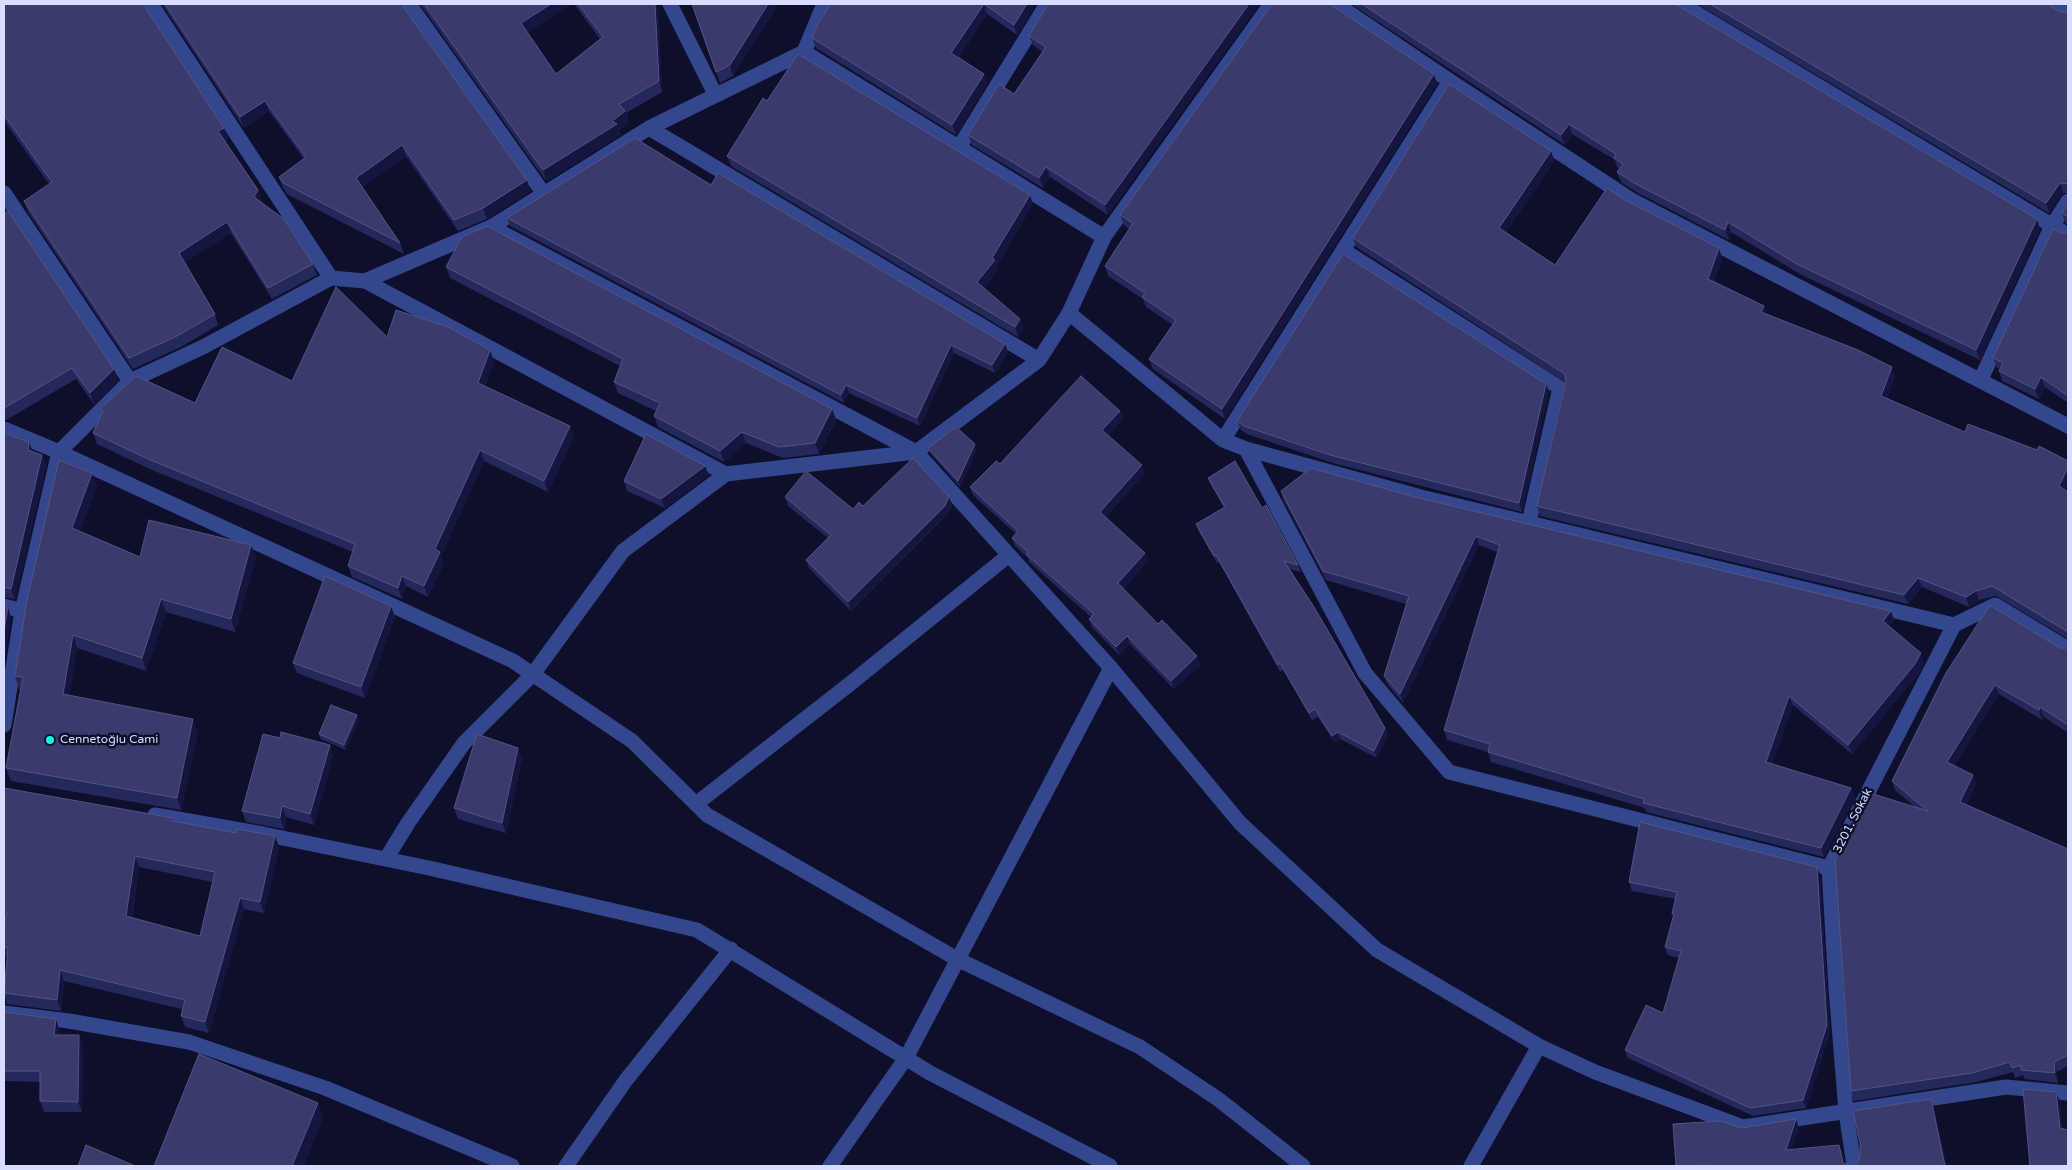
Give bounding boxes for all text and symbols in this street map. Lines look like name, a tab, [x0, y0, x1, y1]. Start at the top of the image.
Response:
place label: Cennetoğlu Cami	[60, 733, 158, 747]
marker: Cennetoğlu Cami	[44, 734, 56, 746]
street label: 3201. Sokak	[1831, 786, 1875, 856]

